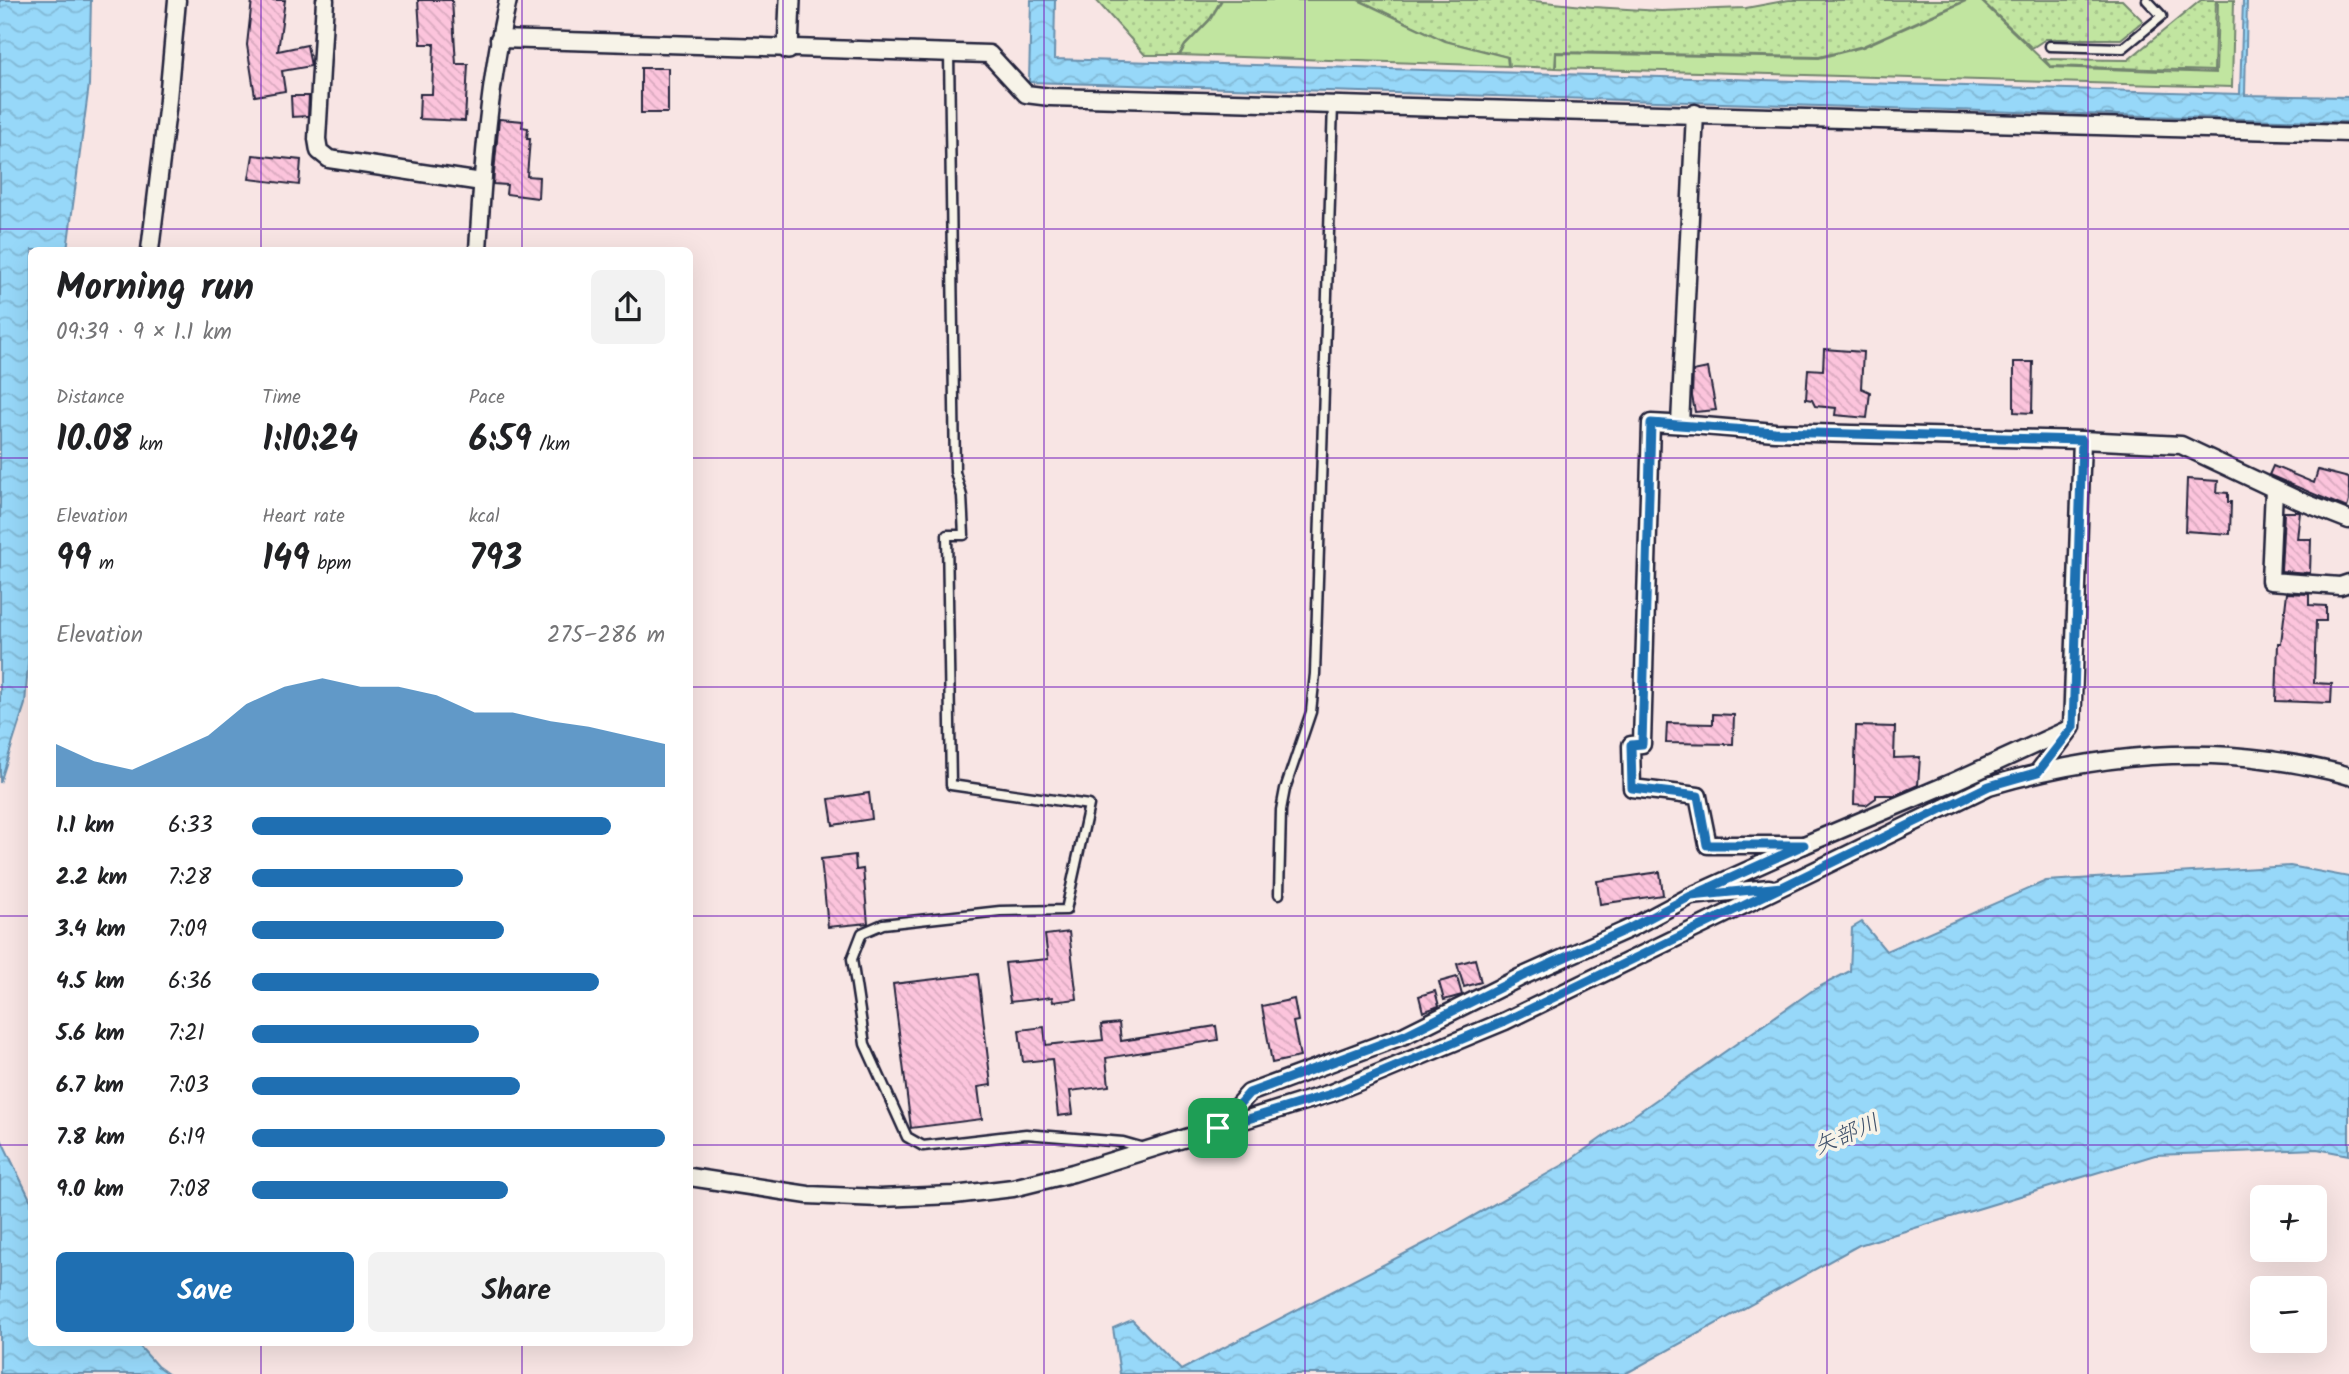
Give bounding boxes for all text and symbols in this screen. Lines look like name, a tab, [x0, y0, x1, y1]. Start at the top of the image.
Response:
text: Morning run	[56, 259, 254, 319]
button: share	[591, 270, 665, 344]
text: 09:39 · 9 × 1.1 km	[56, 315, 232, 351]
text: Distance	[56, 383, 124, 413]
text: Time	[262, 383, 301, 413]
text: Pace	[469, 383, 505, 413]
text: 10.08	[56, 413, 131, 469]
text: 1:10:24	[262, 413, 358, 469]
text: 6:59	[469, 413, 532, 469]
text: km	[131, 430, 163, 460]
text: /km	[532, 430, 570, 460]
text: Elevation	[56, 502, 128, 532]
text: Heart rate	[262, 502, 345, 532]
text: kcal	[469, 502, 500, 532]
text: 99	[56, 532, 91, 588]
text: 149	[262, 532, 310, 588]
text: 793	[469, 532, 522, 588]
text: m	[91, 549, 114, 579]
text: bpm	[310, 549, 352, 579]
text: Elevation	[56, 618, 143, 654]
text: 275–286 m	[547, 618, 665, 654]
text: 1.1 km	[56, 808, 114, 844]
text: 6:33	[168, 808, 213, 844]
text: 2.2 km	[56, 860, 127, 896]
text: 7:28	[168, 860, 211, 896]
text: 3.4 km	[56, 912, 126, 948]
text: 7:09	[168, 912, 207, 948]
text: 4.5 km	[56, 964, 125, 1000]
text: 6:36	[168, 964, 212, 1000]
text: 5.6 km	[56, 1016, 125, 1052]
text: 7:21	[168, 1016, 205, 1052]
text: 6.7 km	[56, 1068, 124, 1104]
text: 7:03	[168, 1068, 209, 1104]
pin	[1188, 1098, 1248, 1158]
water label: 矢部川	[1808, 1106, 1886, 1166]
icon: arrive	[1199, 1109, 1237, 1147]
text: 7.8 km	[56, 1120, 125, 1156]
text: 6:19	[168, 1120, 205, 1156]
text: 9.0 km	[56, 1172, 124, 1208]
text: 7:08	[168, 1172, 210, 1208]
map controls	[2250, 1185, 2327, 1353]
button: +	[2250, 1185, 2327, 1262]
button: Save	[56, 1252, 354, 1332]
button: Share	[368, 1252, 665, 1332]
button: −	[2250, 1276, 2327, 1353]

